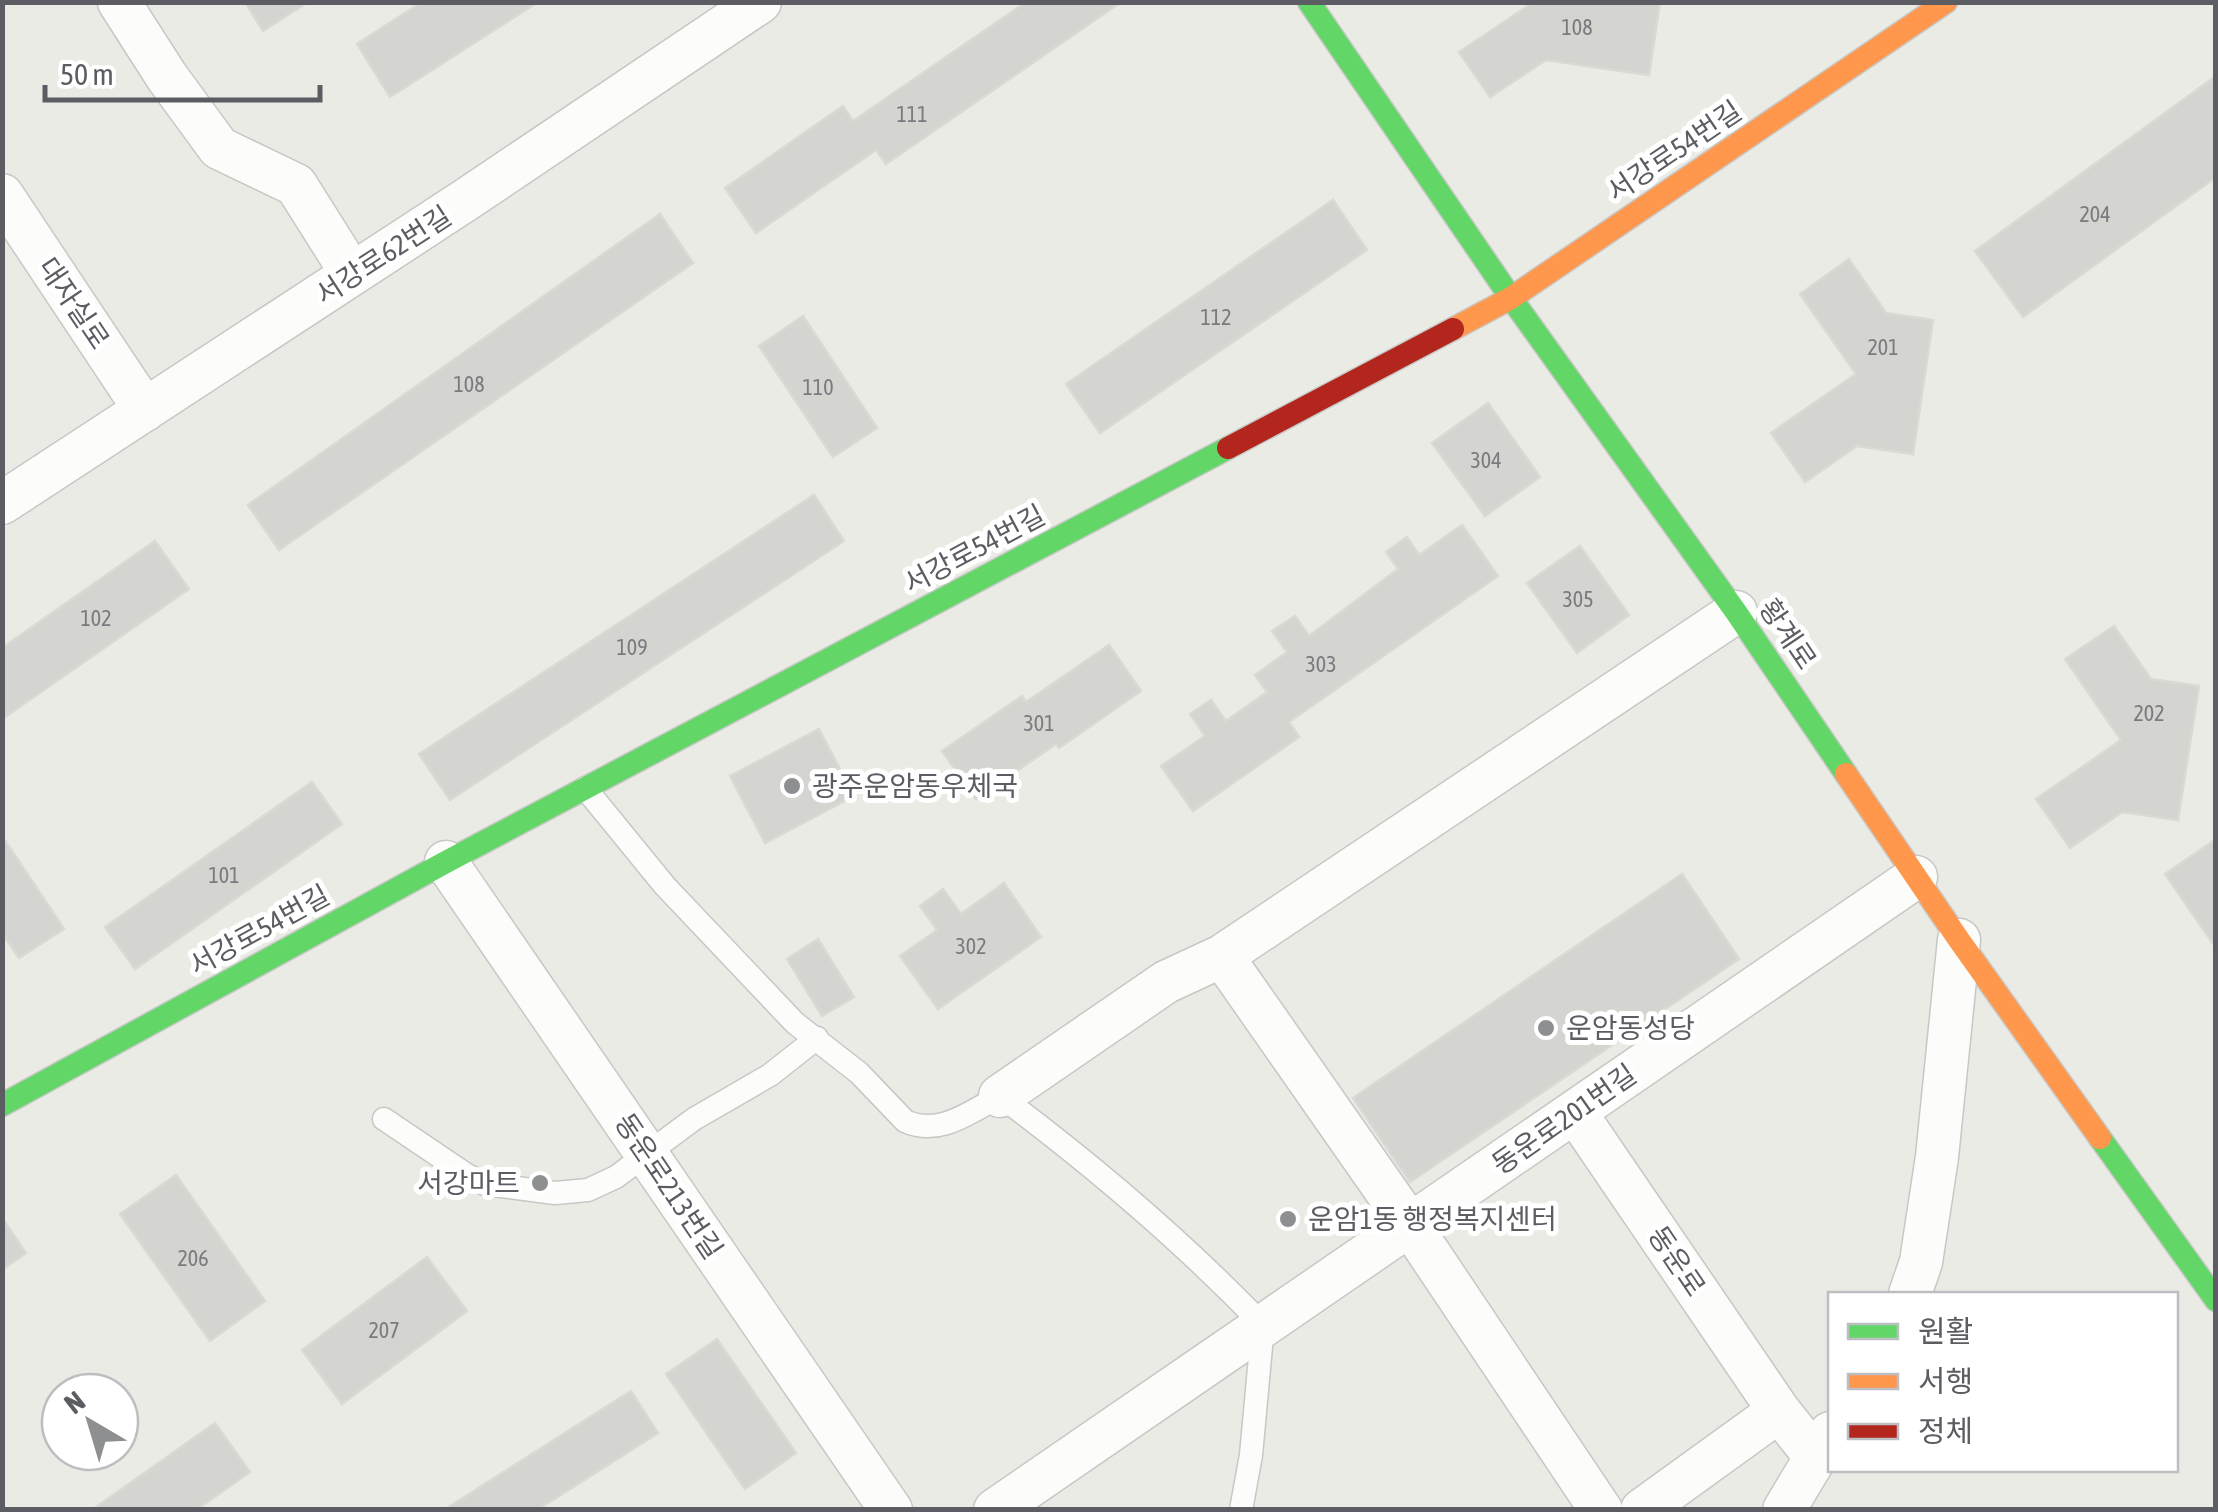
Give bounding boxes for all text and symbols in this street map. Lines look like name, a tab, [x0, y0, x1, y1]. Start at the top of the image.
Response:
house number: 108	[1561, 14, 1593, 40]
scale bar	[45, 40, 320, 102]
text: 50 m	[60, 57, 114, 91]
street label: 서강로54번길	[1601, 94, 1747, 208]
house number: 111	[896, 101, 928, 127]
street label: 서강로62번길	[309, 199, 457, 311]
house number: 204	[2079, 201, 2111, 227]
street label: 대자실로	[32, 251, 116, 355]
house number: 112	[1200, 304, 1232, 330]
house number: 201	[1867, 334, 1899, 360]
house number: 108	[453, 371, 485, 397]
house number: 110	[802, 374, 834, 400]
house number: 304	[1470, 447, 1502, 473]
street label: 서강로54번길	[898, 498, 1050, 600]
house number: 305	[1562, 586, 1594, 612]
street label: 황계로	[1753, 593, 1823, 675]
house number: 102	[80, 605, 112, 631]
house number: 109	[616, 634, 648, 660]
house number: 303	[1305, 651, 1337, 677]
house number: 202	[2133, 700, 2165, 726]
house number: 301	[1023, 710, 1055, 736]
place label: 광주운암동우체국	[812, 770, 1018, 802]
marker: 광주운암동우체국	[781, 775, 803, 797]
house number: 101	[208, 862, 240, 888]
street label: 서강로54번길	[183, 878, 335, 982]
house number: 302	[955, 933, 987, 959]
place label: 운암동성당	[1566, 1012, 1695, 1044]
marker: 운암동성당	[1535, 1017, 1557, 1039]
street label: 동운로201번길	[1486, 1058, 1642, 1180]
street label: 동운로213번길	[609, 1107, 729, 1265]
place label: 서강마트	[417, 1167, 520, 1199]
marker: 서강마트	[529, 1172, 551, 1194]
place label: 운암1동 행정복지센터	[1308, 1203, 1557, 1235]
marker: 운암1동 행정복지센터	[1277, 1208, 1299, 1230]
street label: 동운로	[1642, 1220, 1712, 1302]
house number: 206	[177, 1245, 209, 1271]
legend	[1828, 1292, 2178, 1472]
text: 원활	[1918, 1314, 1973, 1348]
house number: 207	[368, 1317, 400, 1343]
text: 서행	[1918, 1364, 1973, 1398]
north arrow	[40, 1372, 140, 1472]
text: N	[58, 1385, 91, 1420]
text: 정체	[1918, 1414, 1973, 1448]

